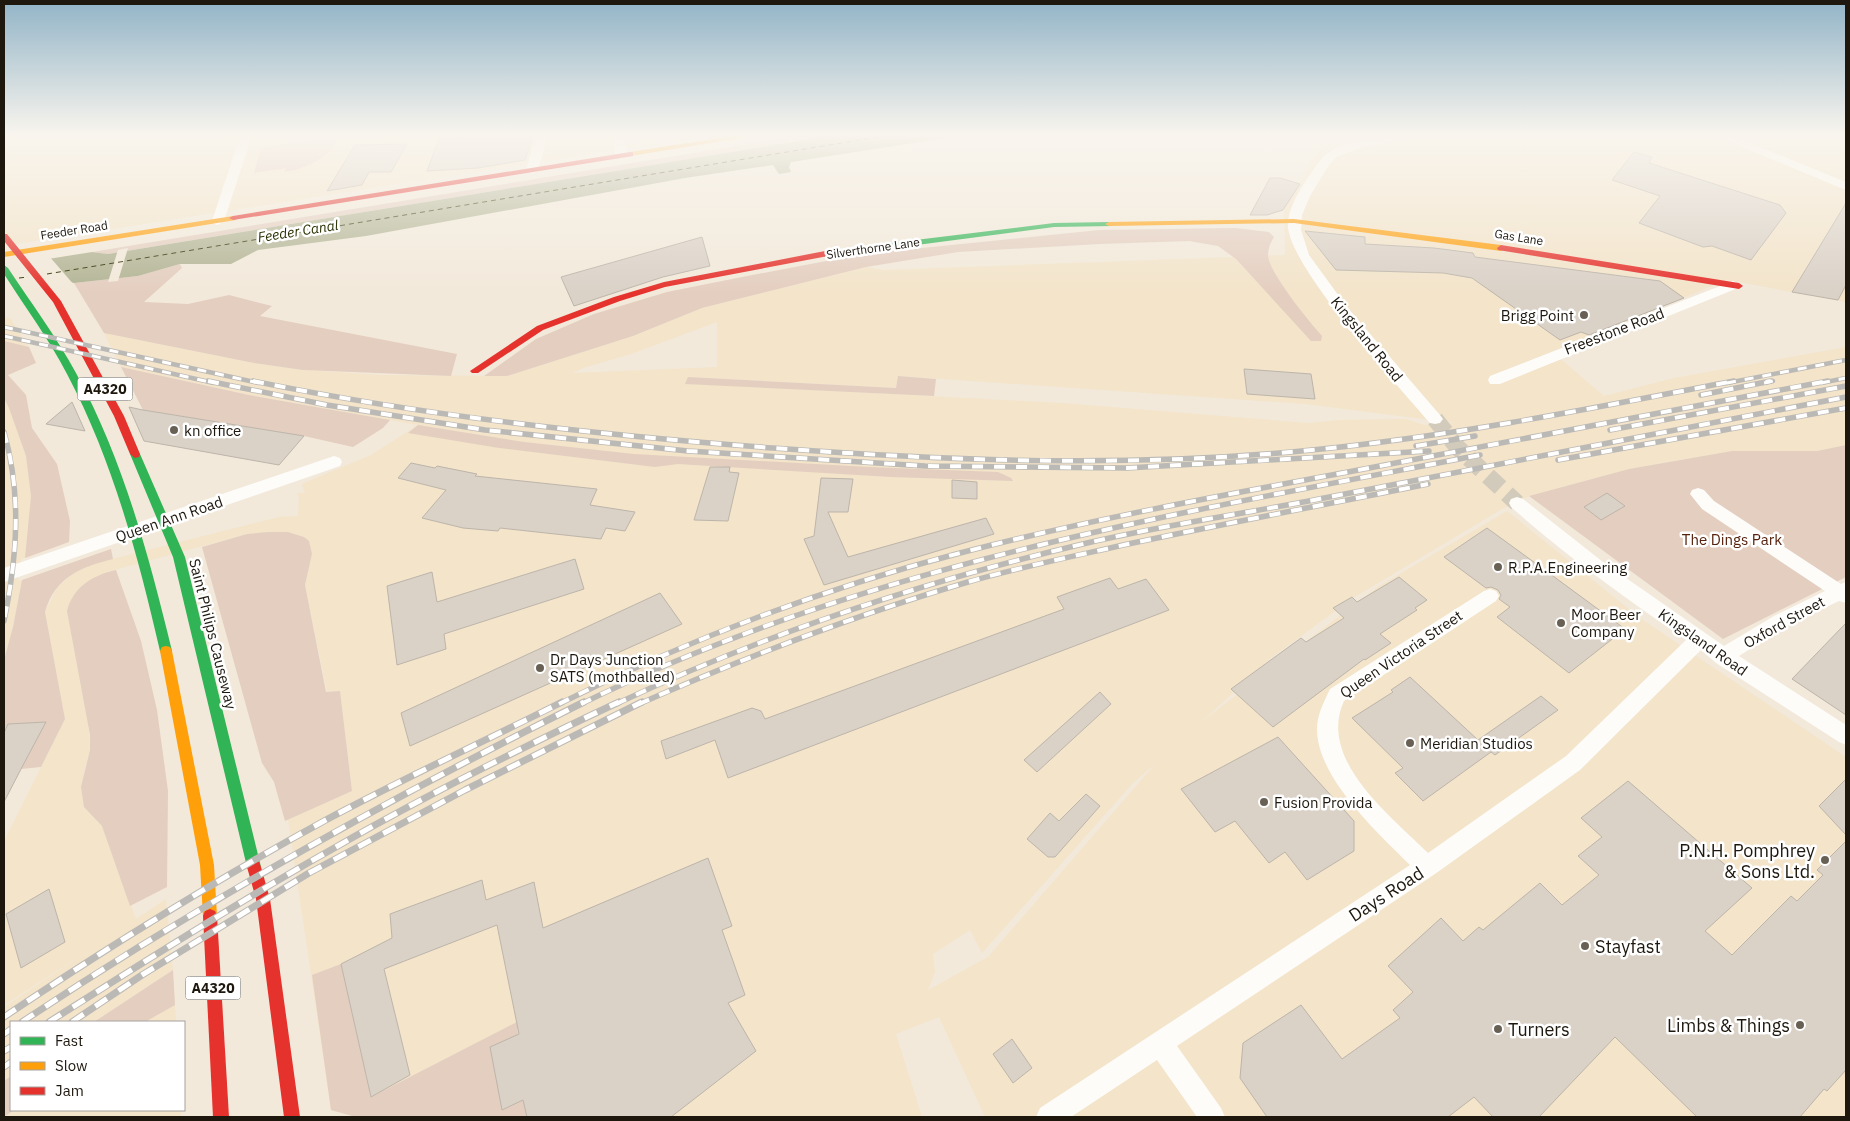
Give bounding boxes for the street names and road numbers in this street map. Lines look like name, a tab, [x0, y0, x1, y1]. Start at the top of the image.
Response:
street label: Feeder Road	[39, 217, 109, 243]
street label: Gas Lane	[1494, 226, 1545, 248]
street label: Silverthorne Lane	[825, 234, 921, 262]
street label: Kingsland Road	[1327, 292, 1407, 386]
street label: Freestone Road	[1561, 303, 1667, 359]
road number: A4320	[78, 378, 132, 400]
street label: Queen Ann Road	[113, 492, 225, 546]
street label: Saint Philips Causeway	[185, 557, 241, 712]
street label: Oxford Street	[1740, 592, 1828, 652]
street label: Kingsland Road	[1655, 604, 1751, 680]
street label: Queen Victoria Street	[1336, 606, 1466, 702]
street label: Days Road	[1344, 861, 1428, 927]
road number: A4320	[186, 976, 240, 1000]

